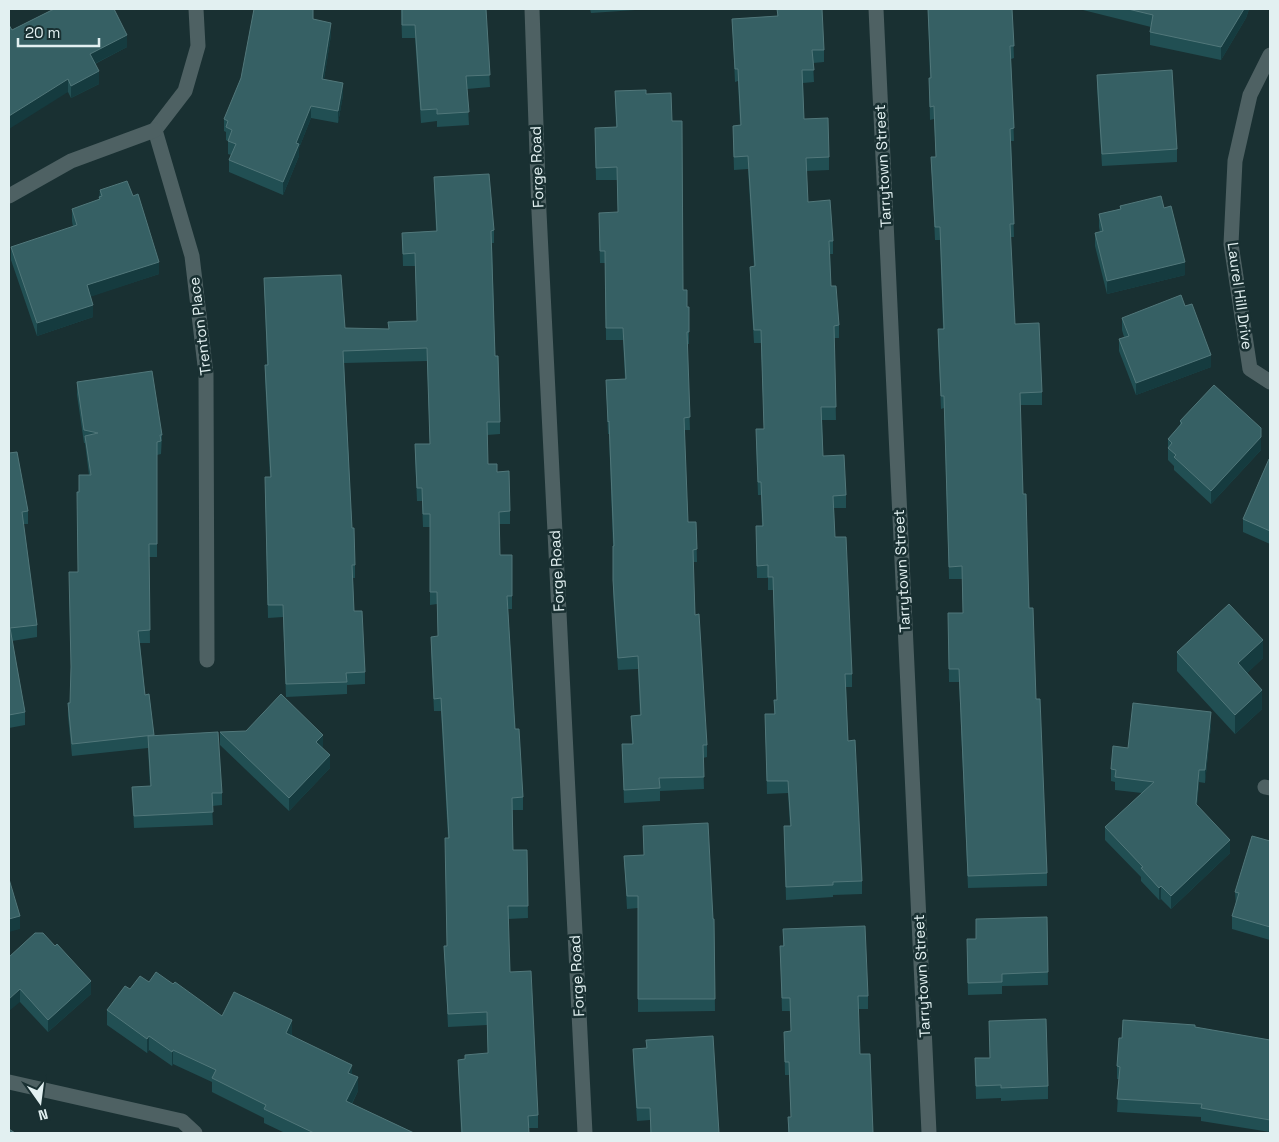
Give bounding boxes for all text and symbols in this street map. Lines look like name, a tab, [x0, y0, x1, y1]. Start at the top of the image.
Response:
scale bar	[18, 15, 99, 47]
text: 20 m	[25, 23, 60, 42]
street label: Tarrytown Street	[870, 104, 895, 228]
street label: Forge Road	[526, 126, 547, 208]
street label: Laurel Hill Drive	[1224, 241, 1257, 351]
street label: Trenton Place	[184, 276, 215, 376]
street label: Tarrytown Street	[889, 509, 914, 633]
street label: Forge Road	[545, 530, 568, 612]
street label: Tarrytown Street	[909, 914, 934, 1038]
street label: Forge Road	[565, 935, 588, 1017]
north arrow	[15, 1077, 65, 1127]
text: N	[36, 1105, 50, 1124]

